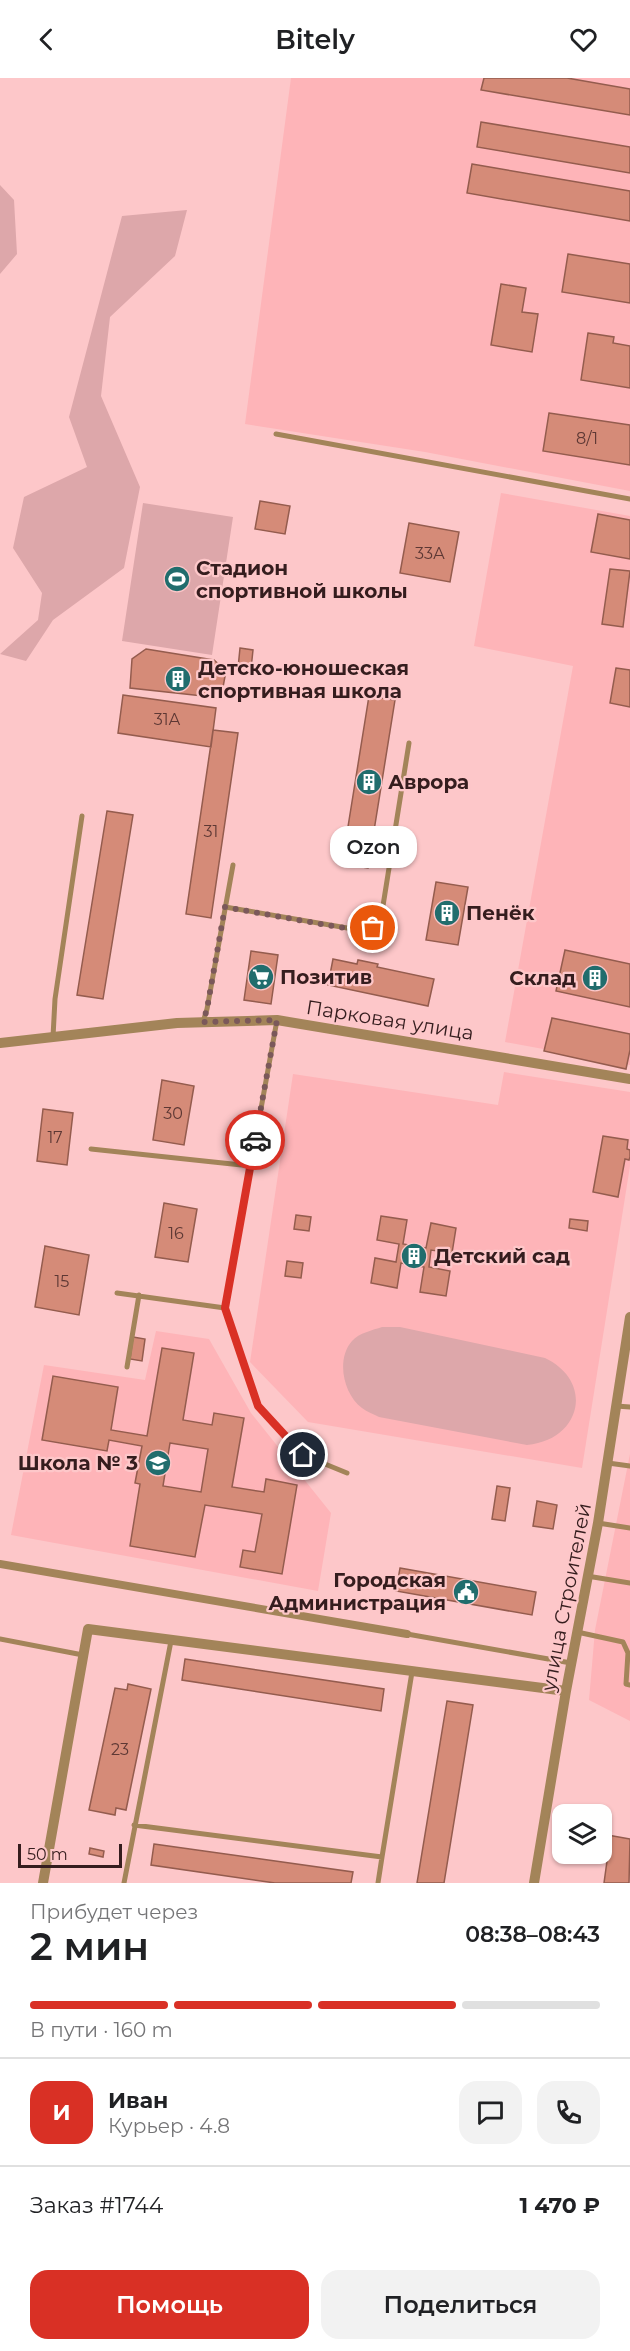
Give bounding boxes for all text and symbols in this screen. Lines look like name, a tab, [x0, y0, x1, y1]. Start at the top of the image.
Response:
icon: back	[30, 23, 63, 56]
text: Bitely	[275, 23, 355, 56]
icon: heart	[567, 23, 600, 56]
house number: 8/1	[576, 429, 598, 448]
house number: 33А	[415, 544, 445, 563]
place label: Стадион спортивной школы	[196, 556, 408, 603]
sports icon: Стадион спортивной школы	[162, 564, 192, 594]
place label: Детско-юношеская спортивная школа	[198, 656, 409, 703]
building icon: Детско-юношеская спортивная школа	[163, 664, 193, 694]
house number: 31А	[154, 710, 180, 729]
building icon: Аврора	[354, 767, 384, 797]
place label: Аврора	[388, 770, 469, 794]
house number: 31	[204, 822, 218, 841]
callout: Ozon	[330, 826, 416, 868]
text: Ozon	[347, 835, 400, 859]
building icon: Пенёк	[432, 898, 462, 928]
place label: Пенёк	[466, 901, 535, 925]
pin	[347, 902, 398, 953]
icon: bag	[356, 911, 389, 944]
supermarket icon: Позитив	[246, 962, 276, 992]
building icon: Склад	[580, 963, 610, 993]
place label: Позитив	[280, 965, 372, 989]
place label: Склад	[509, 966, 576, 990]
street label: Парковая улица	[304, 995, 476, 1045]
house number: 30	[163, 1104, 183, 1123]
courier	[225, 1110, 285, 1170]
icon: car	[239, 1124, 272, 1157]
house number: 17	[47, 1128, 63, 1147]
house number: 16	[168, 1224, 184, 1243]
building icon: Детский сад	[399, 1241, 429, 1271]
place label: Детский сад	[434, 1244, 570, 1268]
house number: 15	[55, 1272, 69, 1291]
pin	[277, 1429, 328, 1480]
icon: home	[286, 1438, 319, 1471]
school or university icon: Школа № 3	[143, 1448, 173, 1478]
place label: Школа № 3	[18, 1451, 138, 1475]
street label: улица Строителей	[536, 1501, 596, 1694]
place label: Городская Администрация	[268, 1568, 446, 1615]
public building icon: Городская Администрация	[451, 1577, 481, 1607]
house number: 23	[111, 1740, 129, 1759]
map controls	[552, 1804, 612, 1864]
button: layers	[552, 1804, 612, 1864]
scale bar	[18, 1841, 122, 1868]
text: 50 m	[27, 1845, 68, 1864]
text: Прибудет через	[30, 1900, 198, 1924]
text: 08:38–08:43	[465, 1921, 600, 1948]
text: 2 мин	[30, 1922, 149, 1970]
text: В пути · 160 m	[30, 2018, 173, 2042]
button: chat	[459, 2081, 522, 2144]
button: phone	[537, 2081, 600, 2144]
text: Иван	[108, 2087, 168, 2114]
text: И	[52, 2099, 71, 2126]
text: Курьер · 4.8	[108, 2114, 230, 2138]
text: Заказ #1744	[30, 2192, 163, 2219]
text: 1 470 ₽	[519, 2192, 600, 2219]
button: Помощь	[30, 2270, 309, 2339]
button: Поделиться	[321, 2270, 600, 2339]

